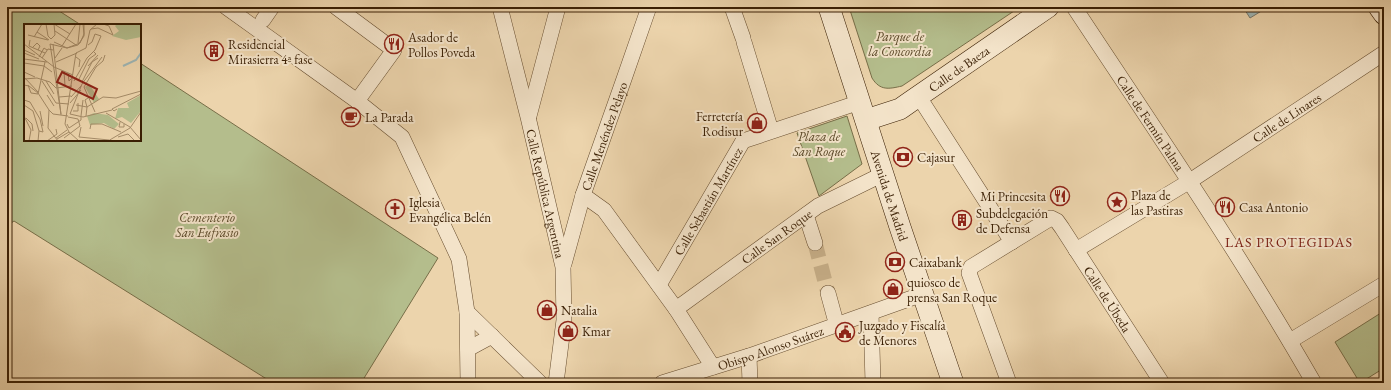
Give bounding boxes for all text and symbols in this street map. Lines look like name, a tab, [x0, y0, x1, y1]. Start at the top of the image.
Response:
inset map	[24, 24, 141, 141]
park label: Parque de la Concordia	[868, 28, 932, 60]
place label: Asador de Pollos Poveda	[407, 29, 476, 61]
restaurant icon: Asador de Pollos Poveda	[383, 33, 405, 55]
place label: Residencial Mirasierra 4ª fase	[228, 36, 313, 68]
building icon: Residencial Mirasierra 4ª fase	[203, 40, 225, 62]
street label: Calle de Baeza	[925, 41, 993, 96]
street label: Calle de Fermín Palma	[1113, 72, 1189, 175]
street label: Calle Menéndez Pelayo	[577, 79, 631, 193]
street label: Calle de Linares	[1249, 88, 1324, 146]
cafe icon: La Parada	[340, 106, 362, 128]
place label: Ferretería Rodisur	[696, 108, 744, 140]
place label: La Parada	[365, 109, 414, 126]
shop icon: Ferretería Rodisur	[746, 112, 768, 134]
street label: Calle República Argentina	[523, 127, 569, 261]
park label: Plaza de San Roque	[792, 128, 846, 161]
street label: Calle Sebastián Martínez	[670, 144, 746, 258]
bank icon: Cajasur	[892, 146, 914, 168]
street label: Avenida de Madrid	[867, 147, 913, 243]
place label: Cajasur	[917, 149, 955, 166]
restaurant icon: Mi Princesita	[1049, 185, 1071, 207]
place label: Plaza de las Pastiras	[1131, 187, 1183, 219]
place label: Mi Princesita	[980, 188, 1047, 205]
place icon: Plaza de las Pastiras	[1106, 191, 1128, 213]
place label: Iglesia Evangélica Belén	[409, 194, 491, 226]
restaurant icon: Casa Antonio	[1214, 196, 1236, 218]
church icon: Iglesia Evangélica Belén	[384, 198, 406, 220]
place label: Casa Antonio	[1239, 199, 1308, 216]
street label: Calle San Roque	[738, 205, 815, 268]
place label: Subdelegación de Defensa	[976, 205, 1048, 237]
park label: Cementerio San Eufrasio	[175, 209, 238, 241]
building icon: Subdelegación de Defensa	[951, 209, 973, 231]
district label: LAS PROTEGIDAS	[1225, 233, 1353, 251]
bank icon: Caixabank	[884, 251, 906, 273]
place label: Caixabank	[909, 254, 963, 271]
street label: Calle de Úbeda	[1080, 263, 1136, 336]
place label: quiosco de prensa San Roque	[907, 274, 997, 306]
shop icon: quiosco de prensa San Roque	[882, 278, 904, 300]
shop icon: Natalia	[536, 299, 558, 321]
place label: Natalia	[561, 302, 598, 319]
place label: Juzgado y Fiscalía de Menores	[858, 317, 947, 349]
shop icon: Kmar	[557, 320, 579, 342]
public building icon: Juzgado y Fiscalía de Menores	[834, 321, 856, 343]
street label: Obispo Alonso Suárez	[715, 322, 826, 374]
place label: Kmar	[582, 323, 611, 340]

